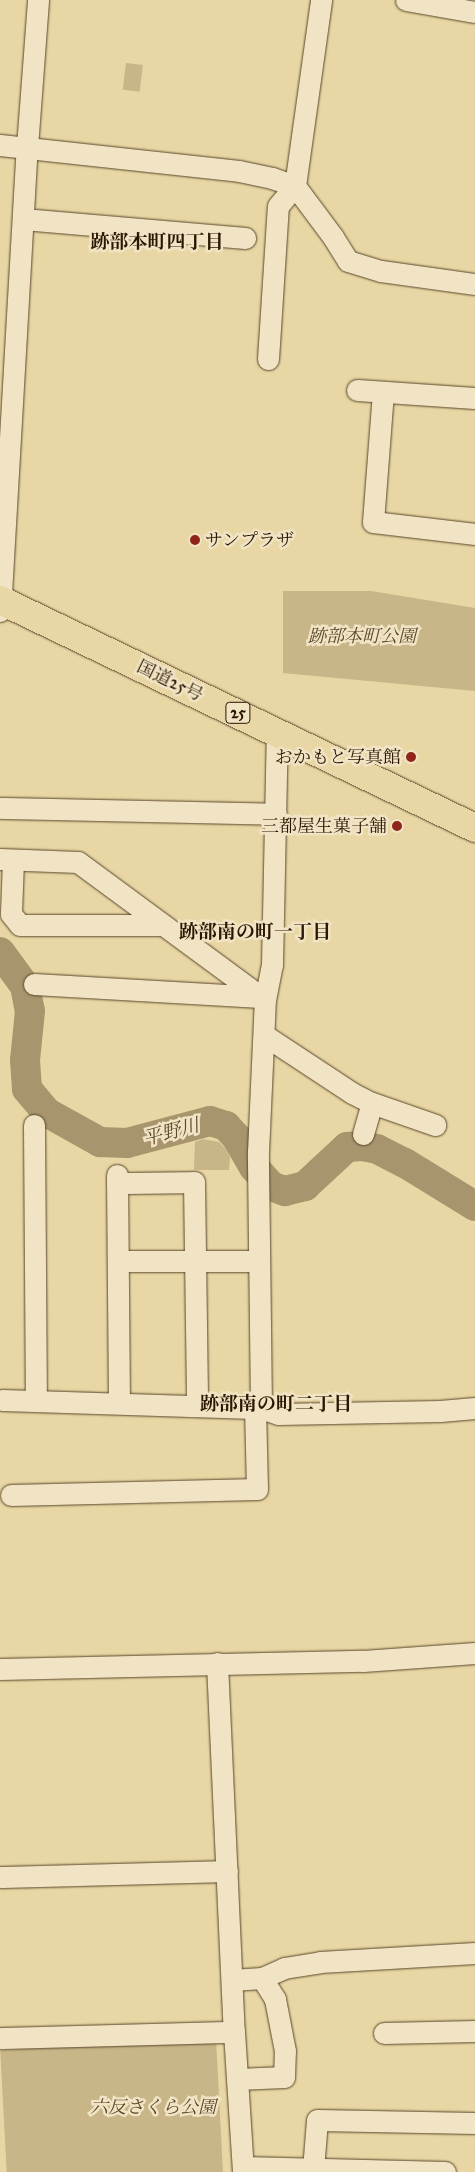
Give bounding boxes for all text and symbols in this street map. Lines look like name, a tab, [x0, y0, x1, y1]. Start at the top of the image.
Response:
district label: 跡部本町四丁目	[91, 231, 223, 253]
place label: サンプラザ	[205, 529, 295, 551]
marker: サンプラザ	[189, 534, 201, 546]
park label: 跡部本町公園	[308, 625, 416, 647]
street label: 国道25号	[133, 656, 207, 706]
road number: 25	[224, 700, 252, 726]
place label: おかもと写真館	[275, 746, 401, 768]
marker: おかもと写真館	[405, 751, 417, 763]
place label: 三都屋生菓子舗	[261, 815, 387, 837]
marker: 三都屋生菓子舗	[391, 820, 403, 832]
district label: 跡部南の町一丁目	[179, 921, 331, 943]
water label: 平野川	[141, 1114, 201, 1150]
district label: 跡部南の町二丁目	[200, 1393, 352, 1415]
park label: 六反さくら公園	[90, 2096, 216, 2118]

